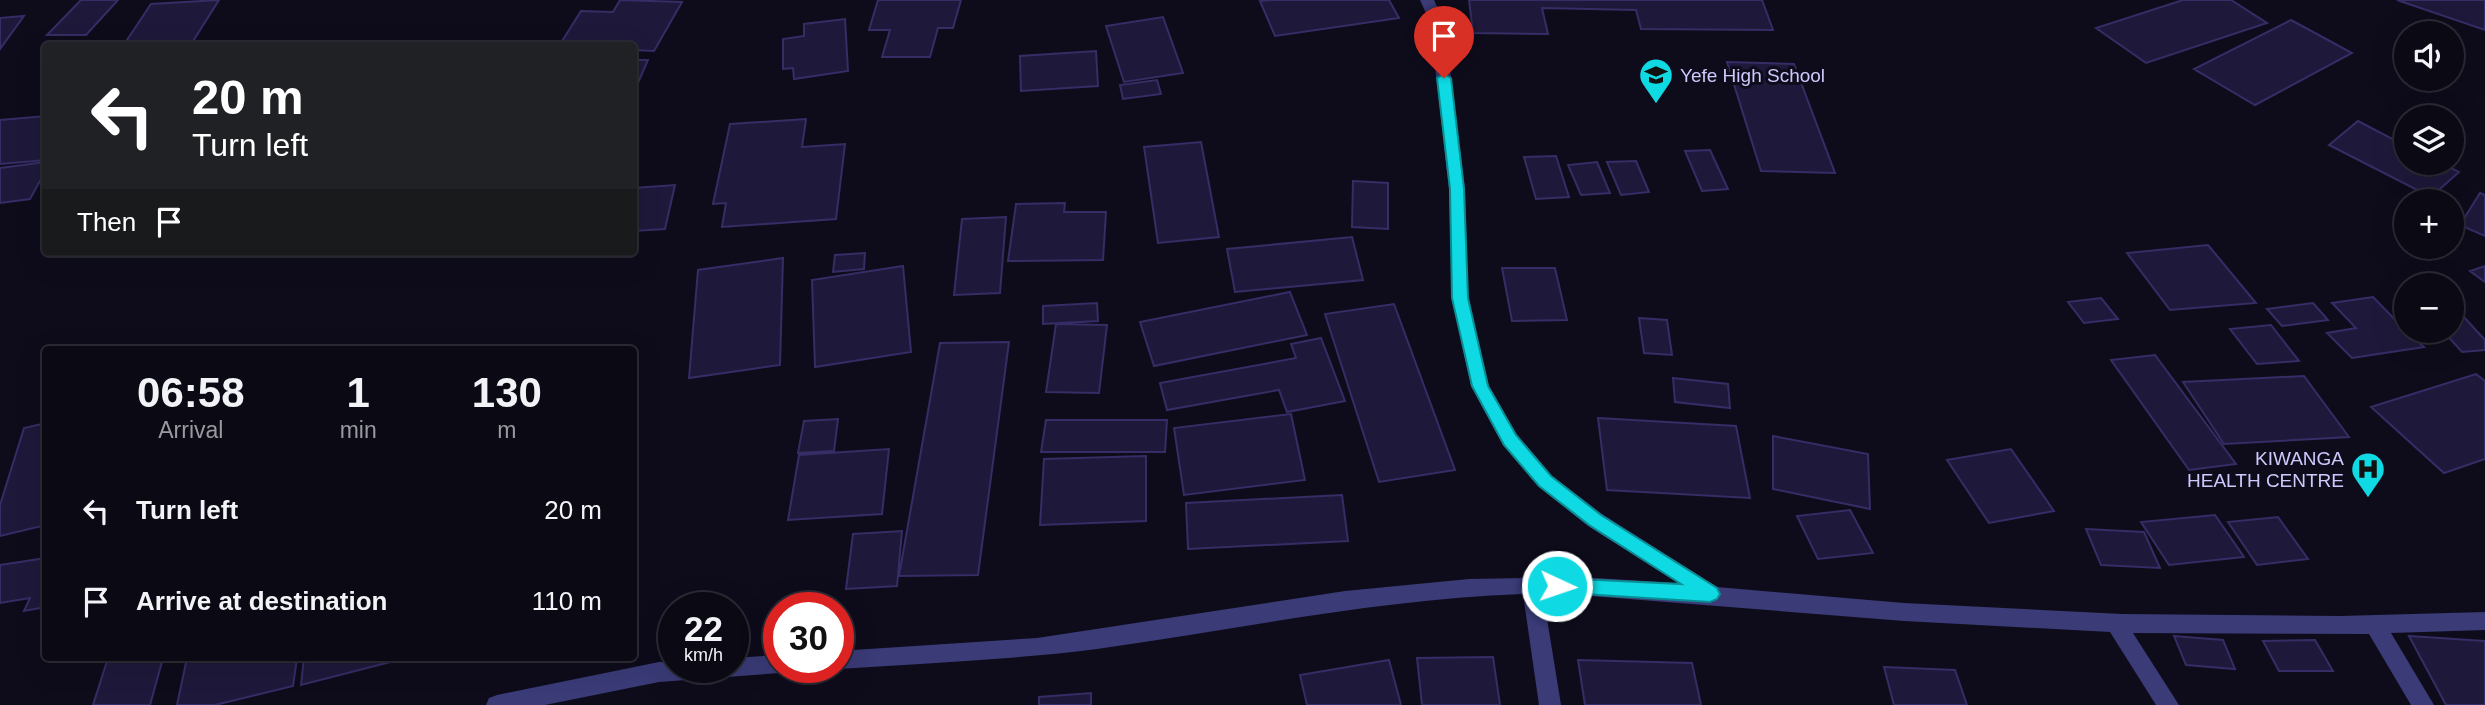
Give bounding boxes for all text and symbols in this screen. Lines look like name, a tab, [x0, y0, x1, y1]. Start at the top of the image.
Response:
pin	[1414, 6, 1474, 78]
icon: arrive	[1425, 17, 1463, 55]
map controls	[2394, 21, 2464, 343]
button: sound	[2394, 21, 2464, 91]
school or university icon: Yefe High School	[1637, 56, 1675, 105]
place label: Yefe High School	[1680, 65, 1825, 86]
icon: left	[77, 70, 168, 161]
text: 20 m	[192, 70, 304, 124]
button: layers	[2394, 105, 2464, 175]
text: Turn left	[192, 127, 308, 163]
button: +	[2394, 189, 2464, 259]
icon: arrive	[150, 203, 188, 241]
text: Then	[77, 207, 136, 237]
button: −	[2394, 273, 2464, 343]
text: 06:58	[137, 369, 245, 416]
text: 1	[346, 369, 370, 416]
text: 130	[472, 369, 542, 416]
text: Arrival	[158, 417, 223, 443]
text: min	[340, 417, 377, 443]
text: m	[497, 417, 516, 443]
place label: KIWANGA HEALTH CENTRE	[2187, 448, 2344, 491]
hospital icon: KIWANGA HEALTH CENTRE	[2349, 450, 2387, 499]
icon: left	[77, 492, 115, 530]
text: Turn left	[136, 495, 238, 525]
text: 20 m	[544, 495, 602, 525]
position arrow	[1520, 549, 1594, 623]
icon: arrive	[77, 583, 115, 621]
text: Arrive at destination	[136, 586, 387, 616]
text: 110 m	[532, 586, 602, 616]
speed limit sign: 30	[763, 592, 854, 683]
text: 22	[684, 609, 723, 648]
text: km/h	[684, 645, 723, 665]

